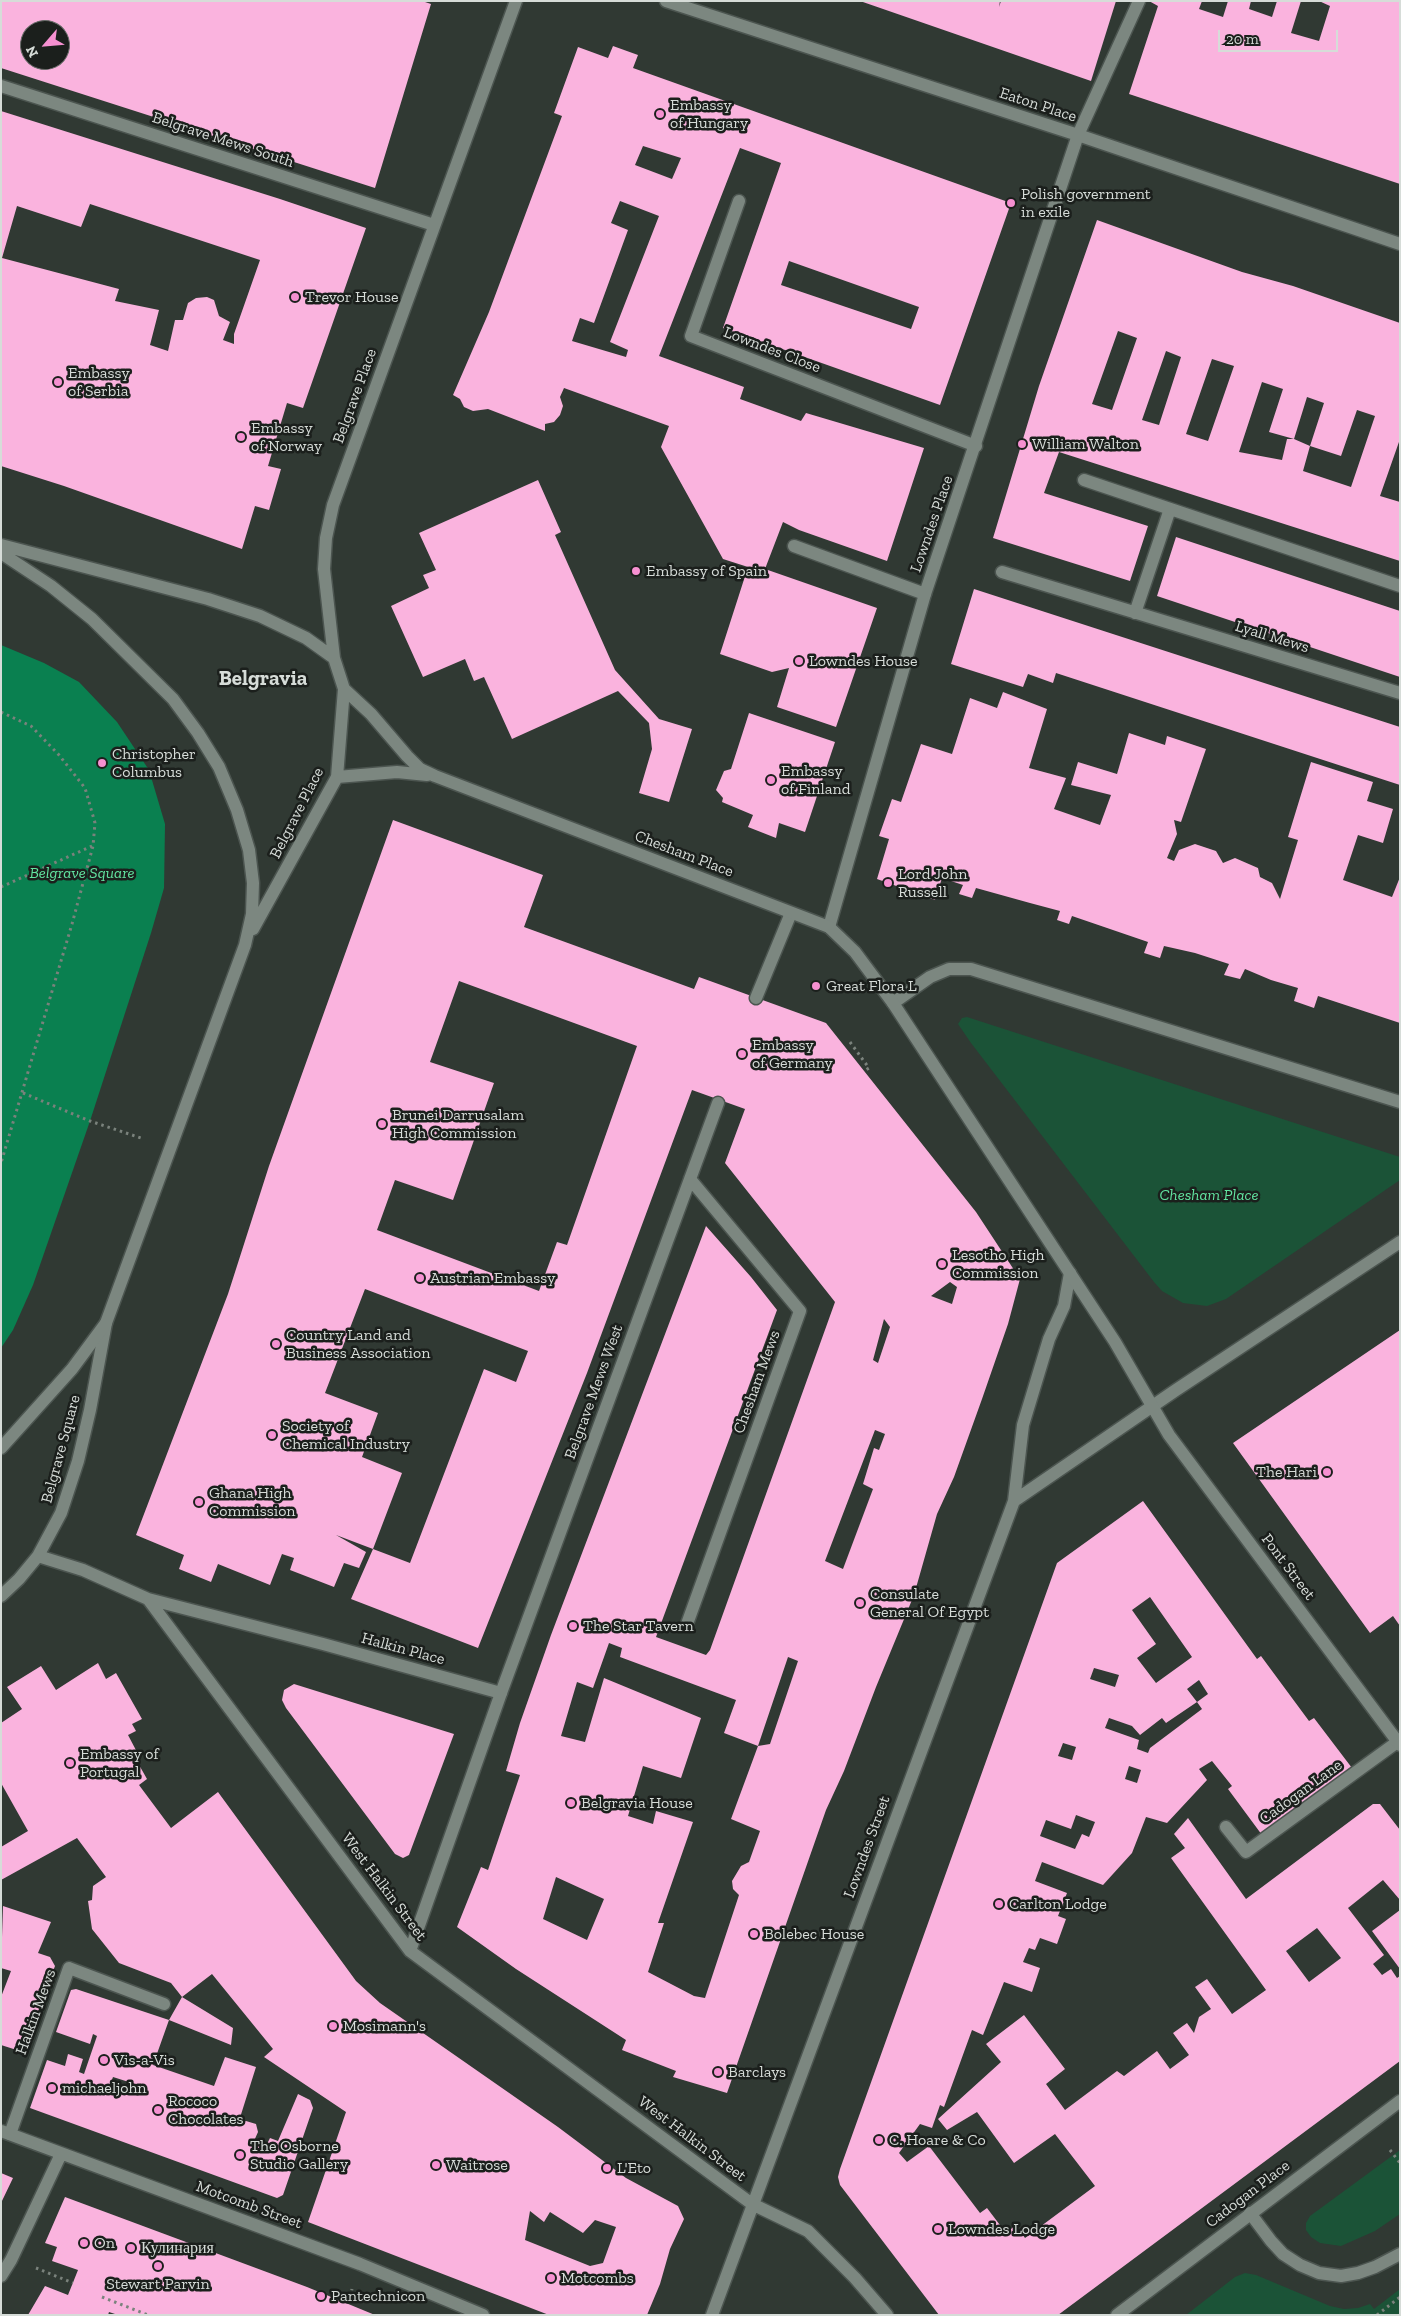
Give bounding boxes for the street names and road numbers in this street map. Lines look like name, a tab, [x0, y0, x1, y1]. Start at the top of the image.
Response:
street label: Eaton Place	[997, 83, 1079, 127]
street label: Belgrave Mews South	[150, 108, 296, 172]
street label: Lowndes Close	[721, 323, 823, 377]
street label: Belgrave Place	[329, 346, 381, 446]
street label: Lowndes Place	[906, 473, 958, 575]
street label: Lyall Mews	[1233, 617, 1311, 657]
street label: Belgrave Place	[266, 764, 328, 862]
street label: Chesham Place	[632, 826, 736, 882]
street label: Belgrave Mews West	[561, 1322, 627, 1462]
street label: Chesham Mews	[729, 1328, 785, 1436]
street label: Belgrave Square	[37, 1393, 85, 1505]
street label: Pont Street	[1257, 1530, 1319, 1604]
street label: Halkin Place	[359, 1629, 447, 1669]
street label: Cadogan Lane	[1256, 1756, 1346, 1828]
street label: Lowndes Street	[840, 1793, 894, 1901]
street label: West Halkin Street	[337, 1829, 431, 1945]
street label: Halkin Mews	[12, 1967, 60, 2057]
street label: West Halkin Street	[634, 2092, 750, 2186]
street label: Cadogan Place	[1202, 2156, 1294, 2232]
street label: Motcomb Street	[193, 2177, 305, 2233]

